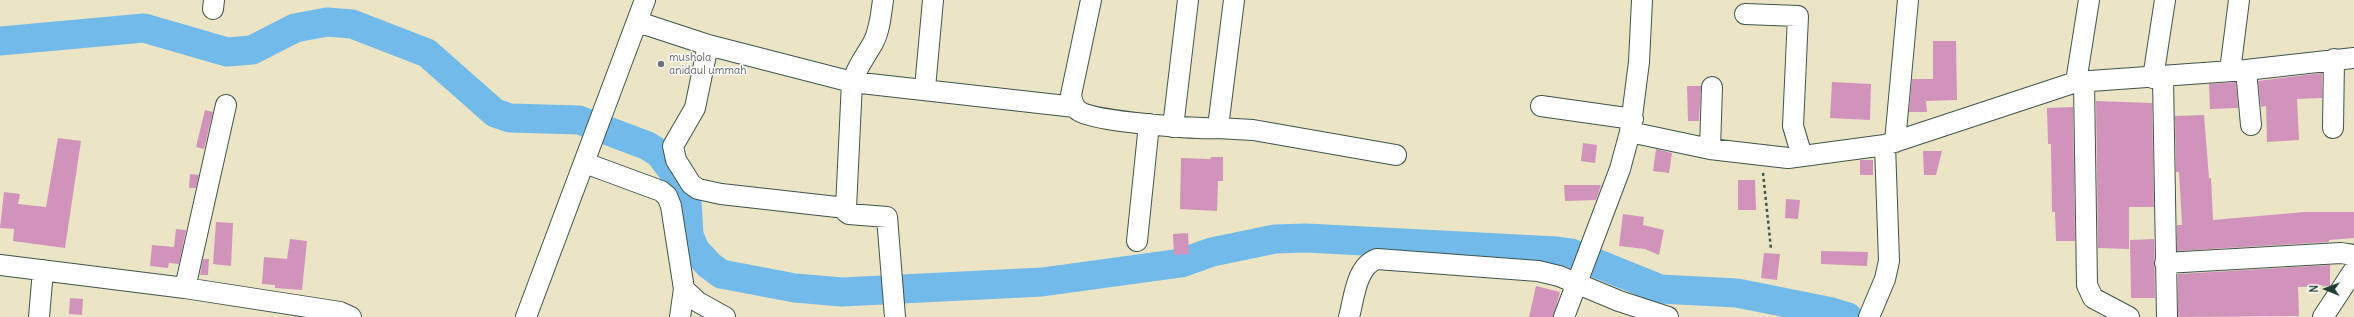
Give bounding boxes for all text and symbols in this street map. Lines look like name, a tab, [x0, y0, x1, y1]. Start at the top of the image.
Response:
place label: mushola anidaul ummah	[669, 51, 747, 77]
marker: mushola anidaul ummah	[656, 59, 666, 69]
north arrow	[2306, 269, 2346, 309]
text: N	[2307, 285, 2321, 293]

